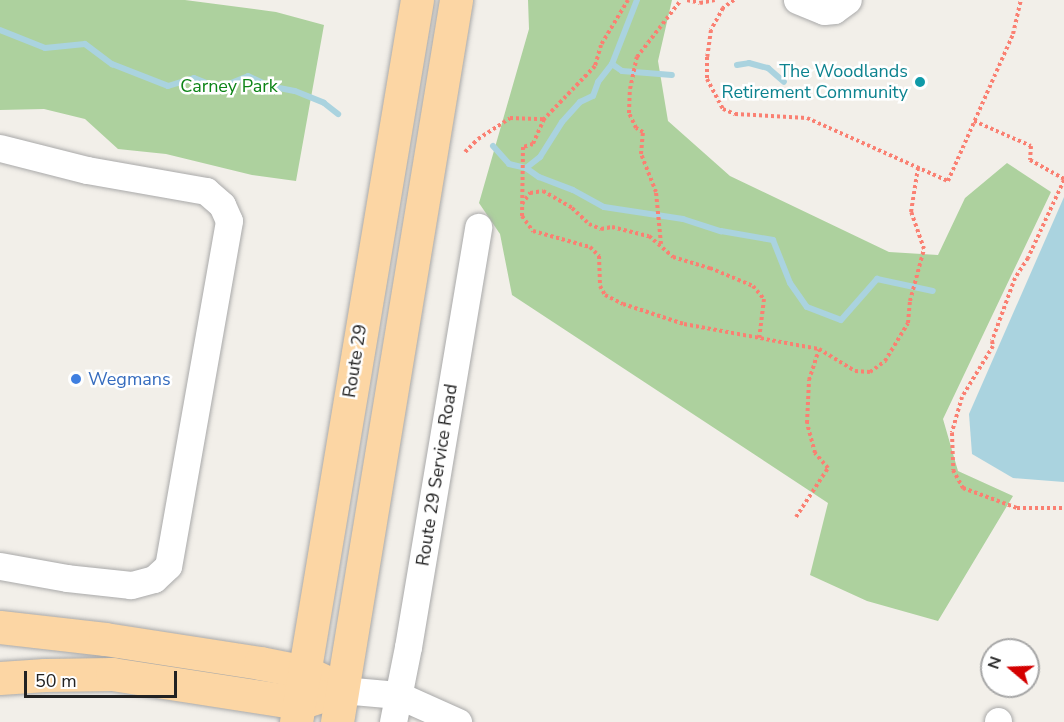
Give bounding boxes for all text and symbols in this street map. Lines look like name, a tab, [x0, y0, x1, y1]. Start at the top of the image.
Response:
place label: The Woodlands Retirement Community	[722, 61, 908, 104]
park label: Carney Park	[180, 75, 278, 97]
marker: The Woodlands Retirement Community	[913, 75, 927, 89]
street label: Route 29	[339, 323, 371, 399]
place label: Wegmans	[88, 368, 171, 390]
marker: Wegmans	[69, 372, 83, 386]
street label: Route 29 Service Road	[412, 382, 462, 568]
north arrow	[980, 638, 1040, 698]
text: N	[983, 654, 1007, 672]
scale bar	[27, 659, 180, 697]
text: 50 m	[35, 669, 77, 693]

